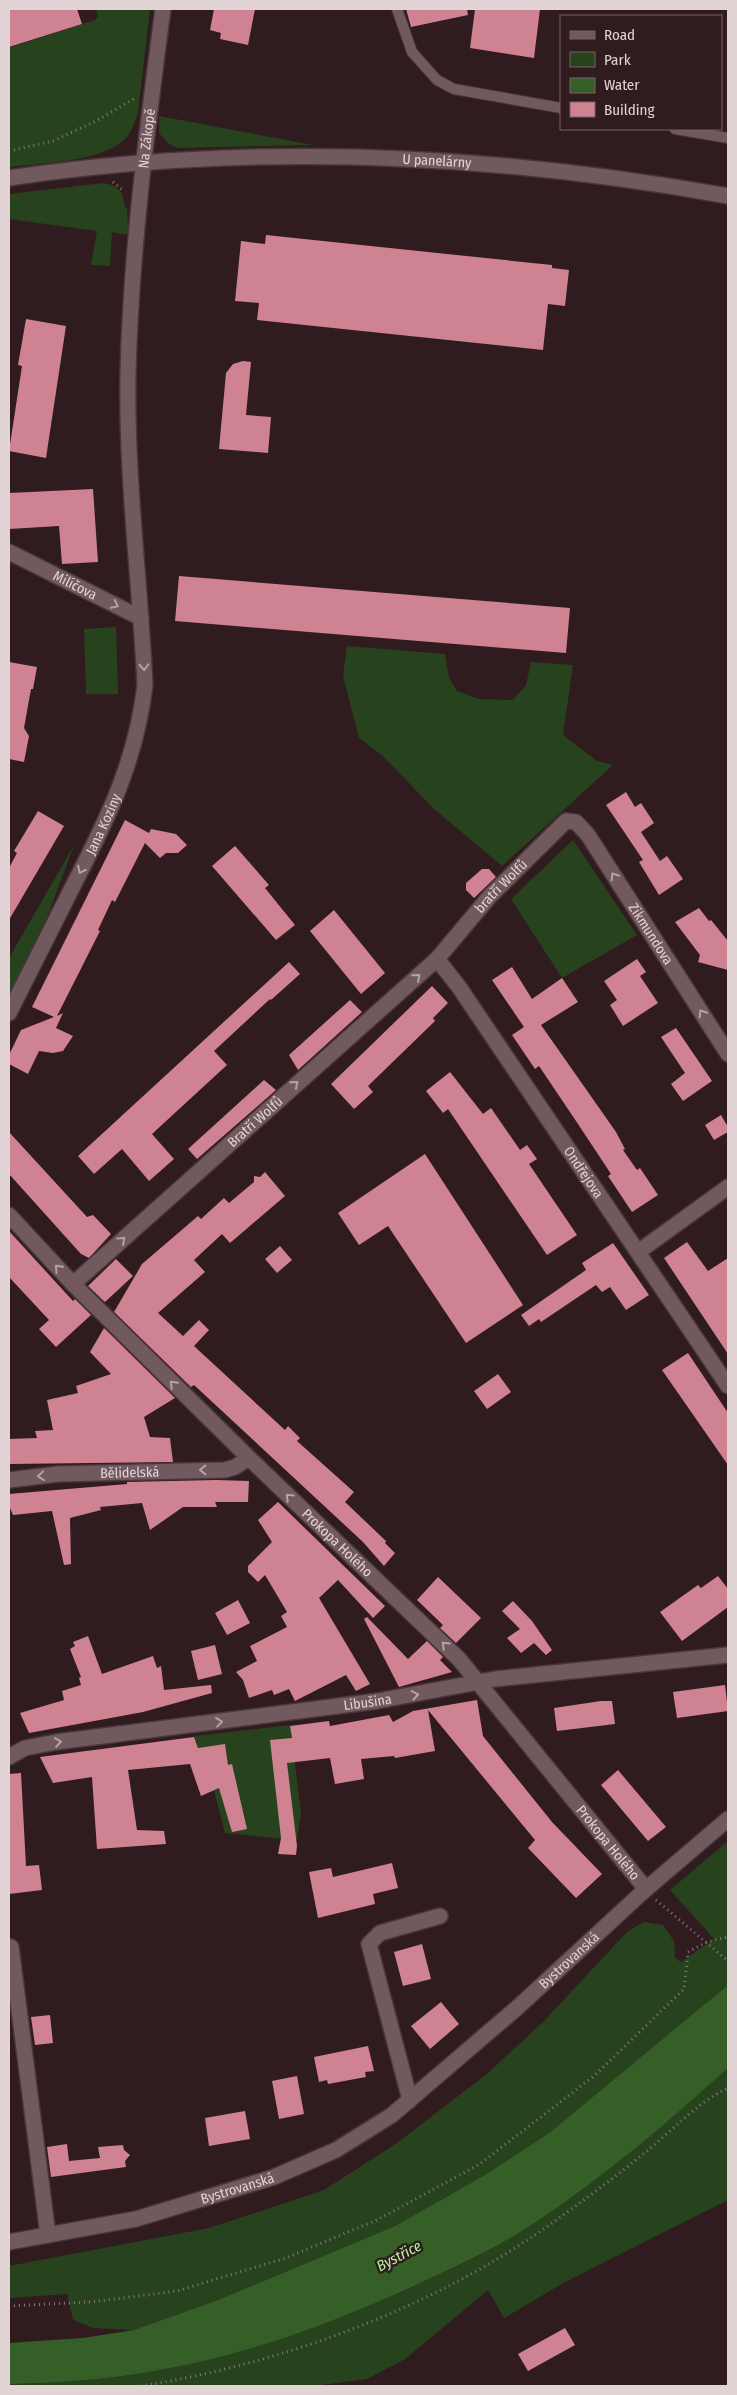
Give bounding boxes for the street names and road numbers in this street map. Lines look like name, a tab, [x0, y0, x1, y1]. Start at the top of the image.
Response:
street label: Na Zákopě	[135, 107, 159, 169]
street label: U panelárny	[402, 150, 473, 171]
street label: Milíčova	[51, 567, 100, 603]
street label: Jana Koziny	[82, 790, 125, 858]
street label: bratří Wolfů	[471, 856, 531, 916]
street label: Zikmundova	[625, 900, 677, 968]
street label: Bratří Wolfů	[224, 1092, 286, 1151]
street label: Ondřejova	[560, 1143, 607, 1201]
street label: Bělidelská	[100, 1463, 160, 1481]
street label: Prokopa Holého	[299, 1505, 376, 1580]
street label: Libušina	[343, 1690, 393, 1714]
street label: Prokopa Holého	[573, 1802, 644, 1883]
street label: Bystrovanská	[535, 1928, 602, 1992]
street label: Bystrovanská	[199, 2169, 276, 2207]

